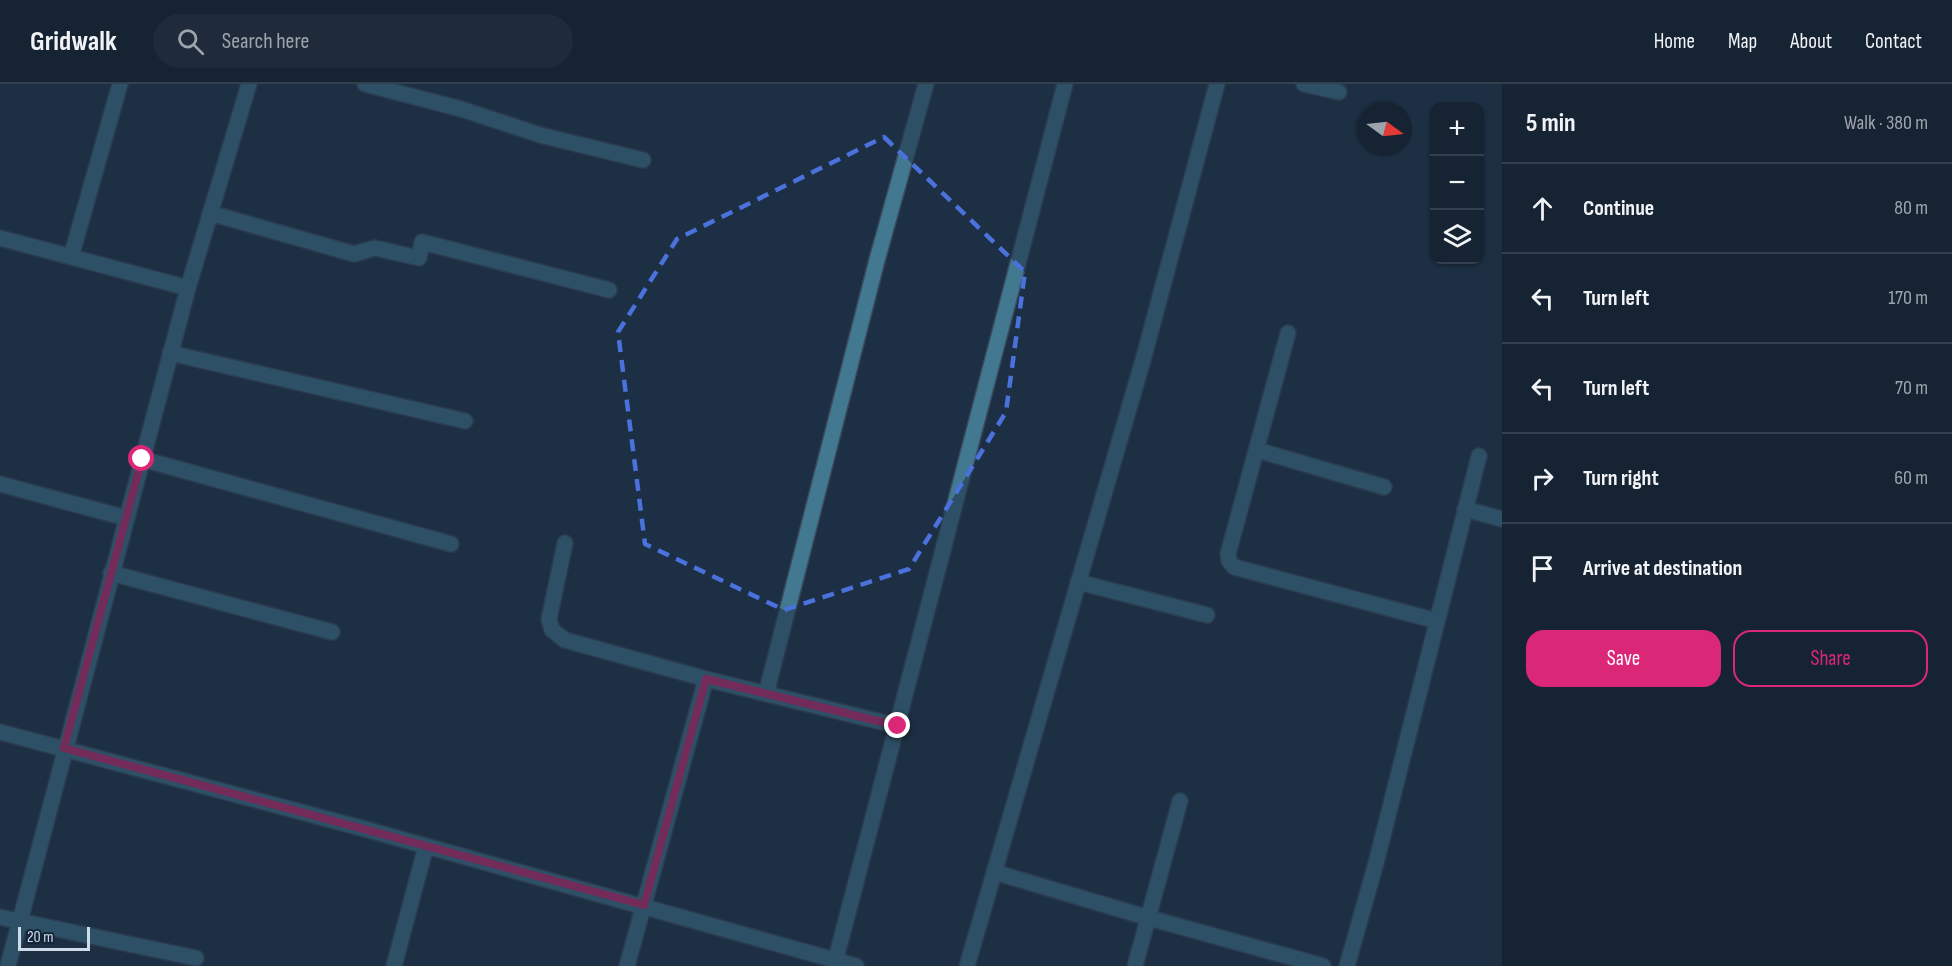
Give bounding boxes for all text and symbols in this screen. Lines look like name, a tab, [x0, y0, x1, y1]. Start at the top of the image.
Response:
search box	[153, 14, 573, 68]
text: Gridwalk	[30, 25, 117, 58]
icon: search	[174, 25, 207, 58]
text: Search here	[222, 28, 309, 55]
text: Home	[1654, 29, 1695, 54]
text: Map	[1728, 29, 1757, 54]
text: About	[1790, 29, 1832, 54]
text: Contact	[1865, 29, 1922, 54]
north arrow	[1358, 102, 1412, 156]
map controls	[1430, 102, 1484, 264]
button: +	[1430, 102, 1484, 156]
text: 5 min	[1526, 108, 1576, 139]
text: Walk · 380 m	[1844, 111, 1928, 135]
button: −	[1430, 156, 1484, 210]
icon: ahead	[1526, 192, 1559, 225]
text: Continue	[1583, 195, 1654, 222]
text: 80 m	[1894, 196, 1928, 220]
button: layers	[1430, 210, 1484, 264]
icon: left	[1526, 282, 1559, 315]
text: Turn left	[1583, 285, 1649, 312]
text: 170 m	[1888, 286, 1928, 310]
icon: left	[1526, 372, 1559, 405]
text: Turn left	[1583, 375, 1649, 402]
text: 70 m	[1895, 376, 1928, 400]
route start	[128, 445, 154, 471]
icon: right	[1526, 462, 1559, 495]
text: Turn right	[1583, 465, 1659, 492]
text: 60 m	[1894, 466, 1928, 490]
icon: arrive	[1526, 552, 1559, 585]
text: Arrive at destination	[1583, 555, 1742, 582]
button: Save	[1526, 630, 1721, 687]
button: Share	[1733, 630, 1928, 687]
route end	[884, 712, 910, 738]
scale bar	[18, 924, 90, 952]
text: 20 m	[27, 928, 54, 947]

